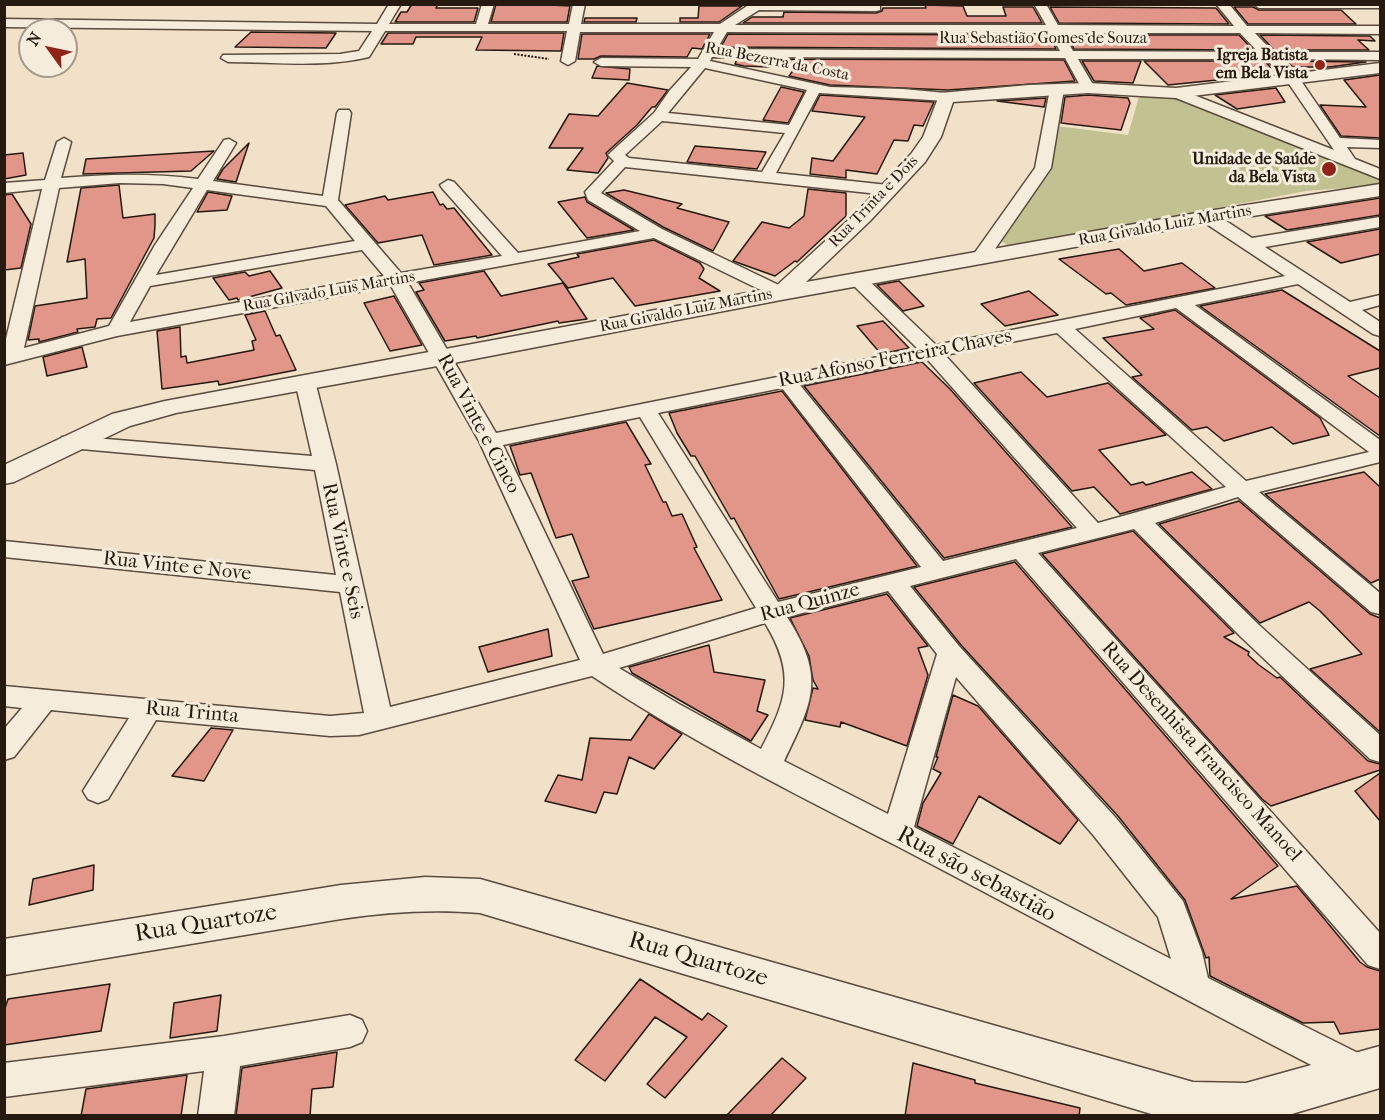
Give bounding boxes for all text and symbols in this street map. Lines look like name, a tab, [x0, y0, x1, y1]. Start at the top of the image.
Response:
north arrow	[18, 18, 78, 78]
text: N	[23, 29, 45, 49]
street label: Rua Sebastião Gomes de Souza	[939, 29, 1147, 49]
street label: Rua Bezerra da Costa	[703, 39, 851, 85]
place label: Igreja Batista em Bela Vista	[1216, 46, 1308, 84]
marker: Igreja Batista em Bela Vista	[1313, 58, 1327, 72]
place label: Unidade de Saúde da Bela Vista	[1192, 150, 1316, 188]
street label: Rua Trinta e Dois	[825, 152, 923, 252]
marker: Unidade de Saúde da Bela Vista	[1320, 160, 1338, 178]
street label: Rua Givaldo Luiz Martins	[1077, 201, 1253, 251]
street label: Rua Gilvado Luis Martins	[241, 267, 417, 317]
street label: Rua Givaldo Luiz Martins	[598, 285, 774, 337]
street label: Rua Afonso Ferreira Chaves	[776, 325, 1014, 393]
street label: Rua Vinte e Cinco	[431, 350, 525, 498]
street label: Rua Vinte e Seis	[316, 481, 368, 621]
street label: Rua Vinte e Nove	[102, 547, 252, 587]
street label: Rua Quinze	[758, 578, 862, 628]
street label: Rua Desenhista Francisco Manoel	[1096, 637, 1306, 867]
street label: Rua Trinta	[144, 697, 240, 729]
street label: Rua são sebastião	[891, 821, 1061, 929]
street label: Rua Quartoze	[133, 899, 279, 949]
street label: Rua Quartoze	[625, 926, 771, 994]

